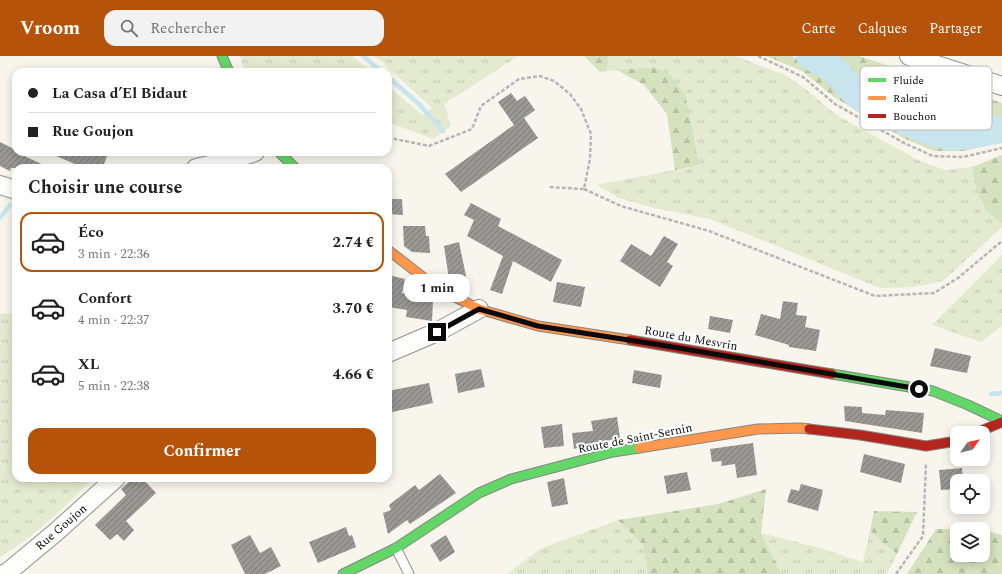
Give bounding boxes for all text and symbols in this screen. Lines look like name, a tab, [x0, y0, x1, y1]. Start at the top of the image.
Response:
search box	[104, 10, 384, 46]
text: Vroom	[20, 14, 80, 43]
icon: search	[118, 17, 140, 39]
text: Rechercher	[150, 17, 226, 40]
text: Carte	[802, 18, 836, 39]
text: Calques	[858, 18, 907, 39]
text: Partager	[929, 18, 982, 39]
legend	[860, 66, 992, 130]
text: Fluide	[893, 72, 924, 89]
text: La Casa d’El Bidaut	[52, 82, 188, 105]
text: Ralenti	[893, 90, 928, 107]
text: Bouchon	[893, 108, 936, 125]
text: Rue Goujon	[52, 120, 134, 143]
text: Choisir une course	[28, 174, 182, 201]
text: Éco	[78, 221, 104, 244]
icon: car	[30, 224, 66, 260]
text: 2.74 €	[333, 231, 374, 254]
text: 3 min · 22:36	[78, 244, 150, 264]
callout: 1 min	[404, 274, 470, 302]
text: 1 min	[420, 278, 454, 298]
text: Confort	[78, 287, 132, 310]
icon: car	[30, 290, 66, 326]
text: 3.70 €	[333, 297, 374, 320]
text: 4 min · 22:37	[78, 310, 150, 330]
street label: Route du Mesvrin	[643, 321, 739, 356]
route end	[428, 323, 446, 341]
text: XL	[78, 353, 99, 376]
icon: car	[30, 356, 66, 392]
text: 4.66 €	[333, 363, 374, 386]
text: 5 min · 22:38	[78, 376, 150, 396]
route start	[910, 380, 928, 398]
street label: Route de Saint-Sernin	[576, 418, 694, 459]
north arrow	[950, 426, 990, 466]
map controls	[950, 426, 990, 562]
button: Confirmer	[28, 428, 376, 474]
button: locate	[950, 474, 990, 514]
street label: Rue Goujon	[31, 499, 91, 555]
button: layers	[950, 522, 990, 562]

